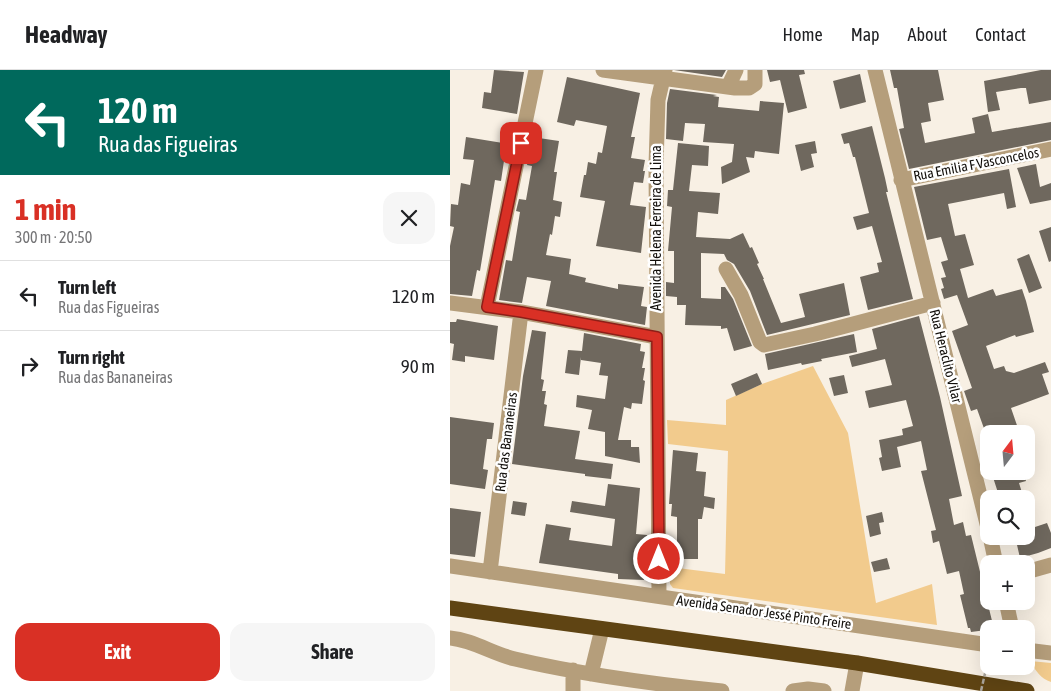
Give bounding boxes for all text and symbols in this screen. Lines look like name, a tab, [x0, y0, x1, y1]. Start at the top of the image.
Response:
text: Headway	[25, 21, 108, 48]
text: Home	[783, 24, 823, 45]
text: Map	[851, 24, 880, 45]
text: About	[908, 24, 947, 45]
text: Contact	[975, 24, 1026, 45]
icon: left	[15, 90, 80, 155]
text: 120 m	[98, 90, 177, 130]
pin	[500, 122, 542, 164]
icon: arrive	[507, 129, 535, 157]
text: Rua das Figueiras	[98, 131, 237, 157]
street label: Rua Emilia F Vasconcelos	[912, 144, 1040, 184]
street label: Avenida Helena Ferreira de Lima	[648, 145, 664, 311]
text: 1 min	[15, 192, 76, 226]
button: close	[383, 192, 435, 244]
text: 300 m · 20:50	[15, 228, 92, 246]
text: Turn left	[58, 276, 116, 298]
icon: left	[15, 282, 43, 310]
text: 120 m	[392, 285, 435, 307]
text: Rua das Figueiras	[58, 298, 159, 316]
street label: Rua Heraclito Vilar	[927, 307, 966, 405]
text: Turn right	[58, 346, 125, 368]
icon: right	[15, 352, 43, 380]
text: 90 m	[401, 355, 435, 377]
text: Rua das Bananeiras	[58, 368, 173, 386]
street label: Rua das Bananeiras	[492, 391, 520, 493]
north arrow	[980, 425, 1035, 480]
map controls	[980, 425, 1035, 675]
button: search	[980, 490, 1035, 545]
position arrow	[632, 532, 684, 584]
button: +	[980, 555, 1035, 610]
street label: Avenida Senador Jessé Pinto Freire	[676, 592, 852, 632]
button: −	[980, 620, 1035, 675]
button: Exit	[15, 623, 220, 681]
button: Share	[230, 623, 435, 681]

